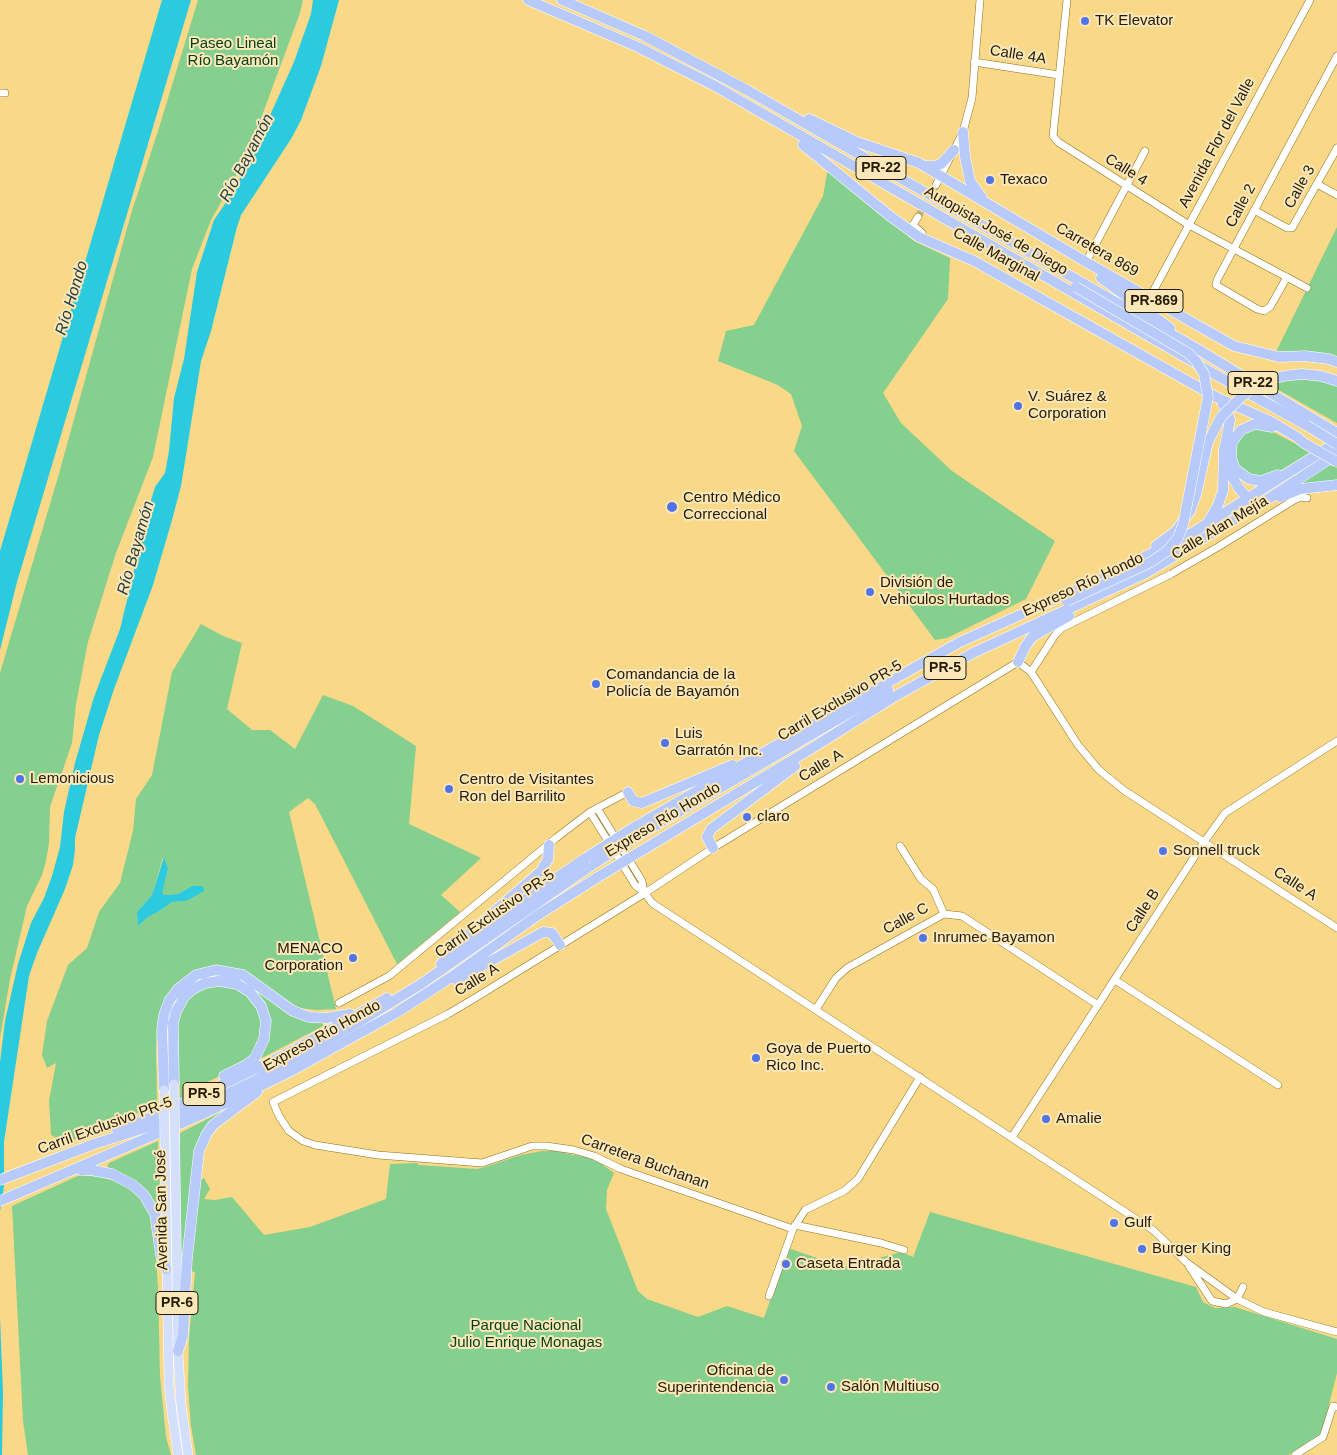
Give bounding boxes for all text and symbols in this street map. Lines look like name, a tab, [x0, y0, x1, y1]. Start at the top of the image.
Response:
place label: TK Elevator	[1095, 12, 1173, 30]
marker: TK Elevator	[1079, 15, 1091, 27]
park label: Paseo Lineal Río Bayamón	[188, 35, 278, 70]
street label: Calle 4A	[989, 42, 1047, 68]
street label: Avenida Flor del Valle	[1175, 75, 1259, 211]
water label: Río Bayamón	[216, 111, 278, 205]
street label: Calle 4	[1101, 150, 1151, 190]
road number: PR-22	[856, 156, 906, 180]
street label: Calle 3	[1281, 162, 1319, 212]
place label: Texaco	[1000, 171, 1048, 189]
marker: Texaco	[984, 174, 996, 186]
street label: Calle 2	[1222, 181, 1260, 231]
street label: Autopista José de Diego	[921, 183, 1071, 279]
street label: Carretera 869	[1052, 219, 1142, 281]
street label: Calle Marginal	[950, 224, 1042, 286]
water label: Río Hondo	[52, 259, 92, 337]
road number: PR-869	[1125, 290, 1183, 312]
road number: PR-22	[1228, 372, 1278, 394]
place label: V. Suárez & Corporation	[1028, 388, 1107, 423]
marker: V. Suárez & Corporation	[1012, 400, 1024, 412]
place label: Centro Médico Correccional	[683, 489, 781, 524]
street label: Calle Alan Mejía	[1169, 492, 1271, 564]
water label: Río Bayamón	[113, 499, 159, 597]
marker: Centro Médico Correccional	[665, 500, 679, 514]
street label: Expreso Río Hondo	[1020, 549, 1146, 621]
place label: División de Vehiculos Hurtados	[880, 574, 1009, 609]
marker: División de Vehiculos Hurtados	[864, 586, 876, 598]
road number: PR-5	[924, 656, 966, 680]
street label: Carril Exclusivo PR-5	[775, 657, 905, 745]
place label: Comandancia de la Policía de Bayamón	[606, 666, 739, 701]
marker: Comandancia de la Policía de Bayamón	[590, 678, 602, 690]
place label: Luis Garratón Inc.	[675, 725, 763, 760]
marker: Luis Garratón Inc.	[659, 737, 671, 749]
street label: Calle A	[796, 746, 846, 786]
place label: Lemonicious	[30, 770, 114, 788]
place label: Centro de Visitantes Ron del Barrilito	[459, 771, 594, 806]
marker: Lemonicious	[14, 773, 26, 785]
street label: Expreso Río Hondo	[602, 779, 724, 861]
marker: Centro de Visitantes Ron del Barrilito	[443, 783, 455, 795]
place label: claro	[757, 808, 790, 826]
marker: claro	[741, 811, 753, 823]
place label: Sonnell truck	[1173, 842, 1260, 860]
marker: Sonnell truck	[1157, 845, 1169, 857]
street label: Calle A	[1270, 863, 1320, 905]
street label: Carril Exclusivo PR-5	[432, 866, 558, 962]
street label: Calle B	[1122, 886, 1164, 936]
street label: Calle C	[880, 899, 932, 939]
place label: Inrumec Bayamon	[933, 929, 1055, 947]
marker: Inrumec Bayamon	[917, 932, 929, 944]
place label: MENACO Corporation	[265, 940, 343, 975]
marker: MENACO Corporation	[347, 952, 359, 964]
street label: Calle A	[452, 960, 502, 1000]
street label: Expreso Río Hondo	[260, 996, 384, 1076]
place label: Goya de Puerto Rico Inc.	[766, 1040, 871, 1075]
marker: Goya de Puerto Rico Inc.	[750, 1052, 762, 1064]
road number: PR-5	[183, 1082, 225, 1106]
street label: Carril Exclusivo PR-5	[35, 1093, 175, 1159]
place label: Amalie	[1056, 1110, 1102, 1128]
marker: Amalie	[1040, 1113, 1052, 1125]
street label: Carretera Buchanan	[578, 1130, 712, 1194]
street label: Avenida San José	[152, 1150, 172, 1270]
place label: Gulf	[1124, 1214, 1152, 1232]
marker: Gulf	[1108, 1217, 1120, 1229]
place label: Burger King	[1152, 1240, 1231, 1258]
marker: Burger King	[1136, 1243, 1148, 1255]
place label: Caseta Entrada	[796, 1255, 900, 1273]
marker: Caseta Entrada	[780, 1258, 792, 1270]
road number: PR-6	[156, 1292, 198, 1315]
park label: Parque Nacional Julio Enrique Monagas	[450, 1317, 602, 1352]
place label: Oficina de Superintendencia	[657, 1362, 774, 1397]
marker: Oficina de Superintendencia	[778, 1374, 790, 1386]
place label: Salón Multiuso	[841, 1378, 939, 1396]
marker: Salón Multiuso	[825, 1381, 837, 1393]

